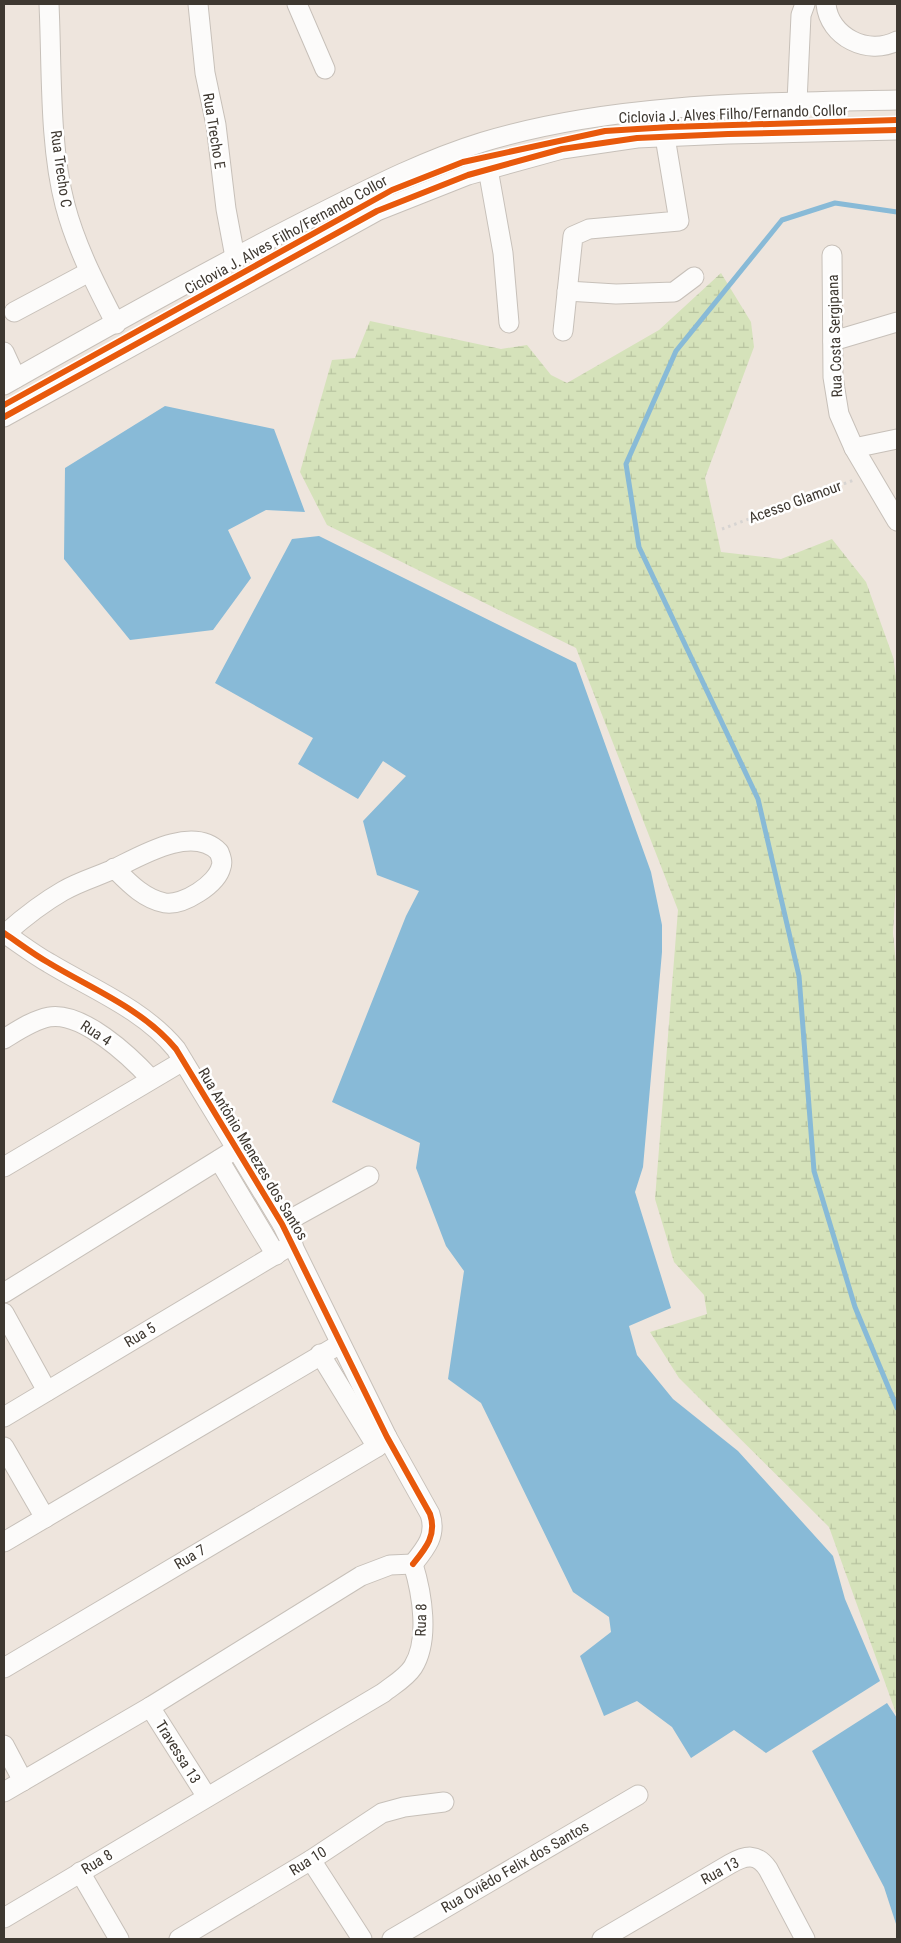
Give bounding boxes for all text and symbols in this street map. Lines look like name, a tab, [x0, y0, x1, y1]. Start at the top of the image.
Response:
street label: Rua Trecho E	[199, 92, 229, 170]
street label: Ciclovia J. Alves Filho/Fernando Collor	[618, 101, 848, 127]
street label: Rua Trecho C	[47, 129, 75, 209]
street label: Ciclovia J. Alves Filho/Fernando Collor	[182, 171, 391, 298]
street label: Rua Costa Sergipana	[824, 274, 846, 398]
street label: Acesso Glamour	[746, 477, 844, 527]
street label: Rua 4	[77, 1016, 115, 1050]
street label: Rua Antônio Menezes dos Santos	[194, 1065, 312, 1244]
street label: Rua 5	[121, 1319, 159, 1351]
street label: Rua 7	[171, 1541, 209, 1573]
street label: Rua 8	[411, 1603, 431, 1637]
street label: Travessa 13	[152, 1717, 204, 1787]
street label: Rua Oviêdo Felix dos Santos	[438, 1817, 592, 1917]
street label: Rua 10	[286, 1843, 330, 1879]
street label: Rua 8	[78, 1846, 116, 1878]
street label: Rua 13	[698, 1854, 742, 1888]

